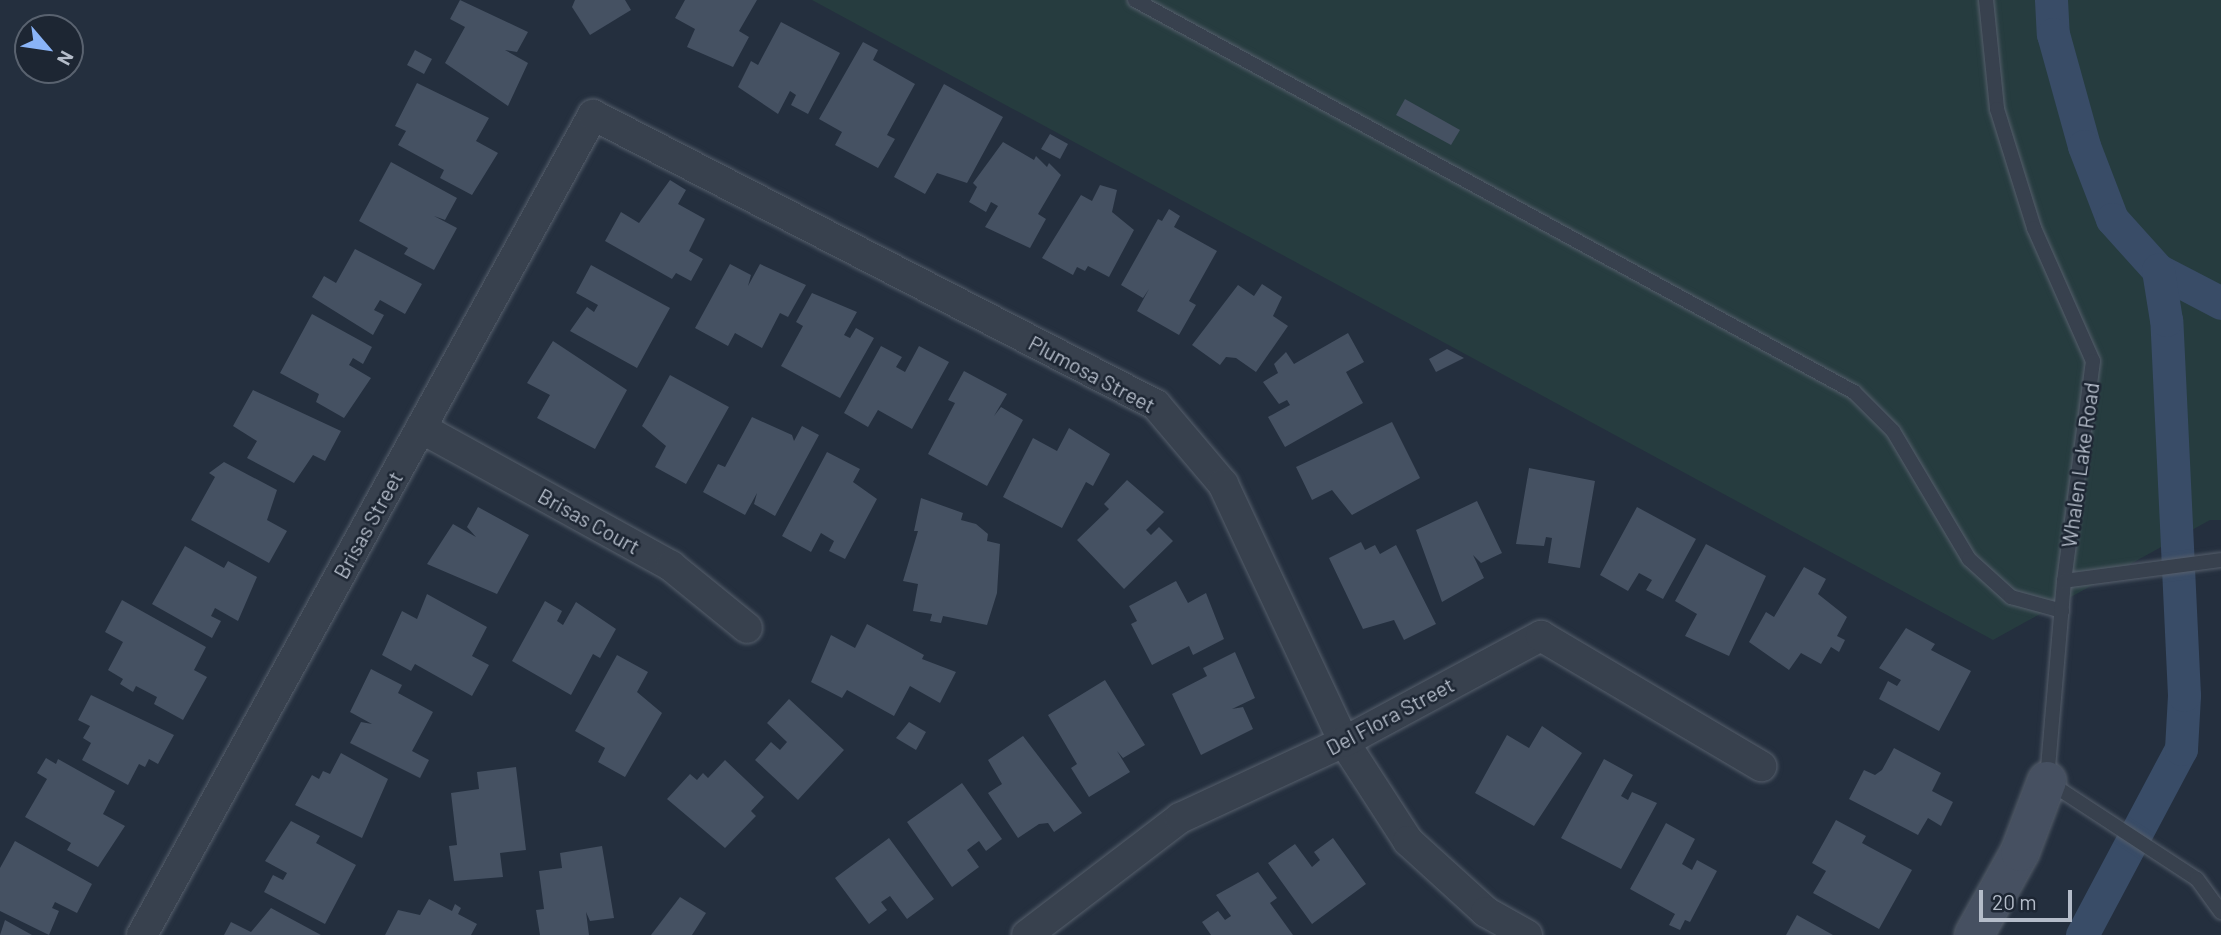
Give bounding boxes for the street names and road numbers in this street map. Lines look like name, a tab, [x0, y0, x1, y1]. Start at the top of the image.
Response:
street label: Plumosa Street	[1024, 330, 1160, 418]
street label: Whalen Lake Road	[2056, 381, 2104, 549]
street label: Brisas Street	[328, 467, 408, 583]
street label: Brisas Court	[534, 483, 644, 559]
street label: Del Flora Street	[1322, 672, 1458, 760]

